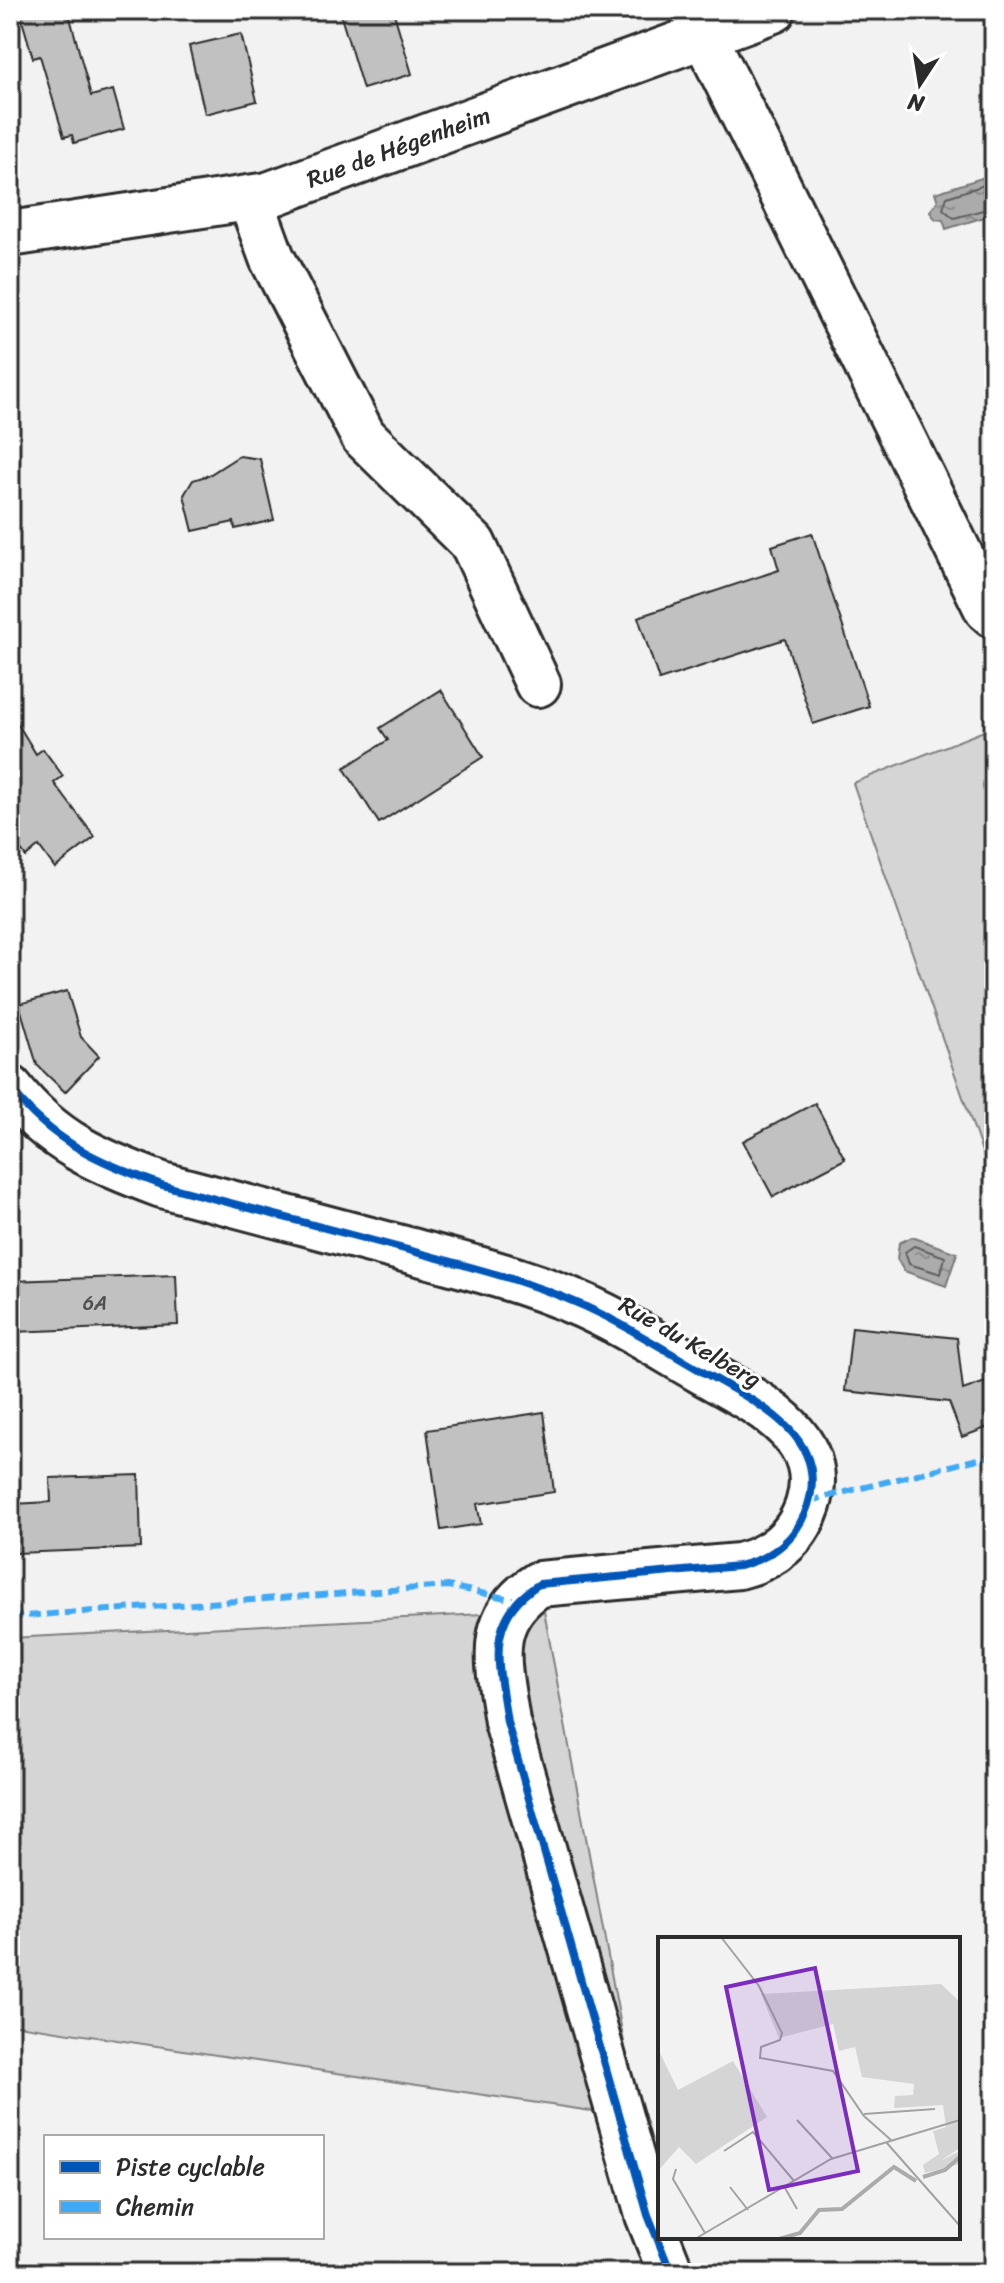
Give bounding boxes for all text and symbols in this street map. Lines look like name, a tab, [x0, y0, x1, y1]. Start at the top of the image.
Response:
north arrow	[880, 44, 960, 124]
text: N	[904, 82, 928, 124]
street label: Rue de Hégenheim	[301, 94, 497, 200]
street label: Rue du Kelberg	[611, 1284, 769, 1400]
house number: 6A	[83, 1286, 107, 1321]
inset map	[658, 1937, 960, 2239]
legend	[44, 2135, 324, 2239]
text: Piste cyclable	[116, 2146, 265, 2188]
text: Chemin	[116, 2186, 194, 2228]

